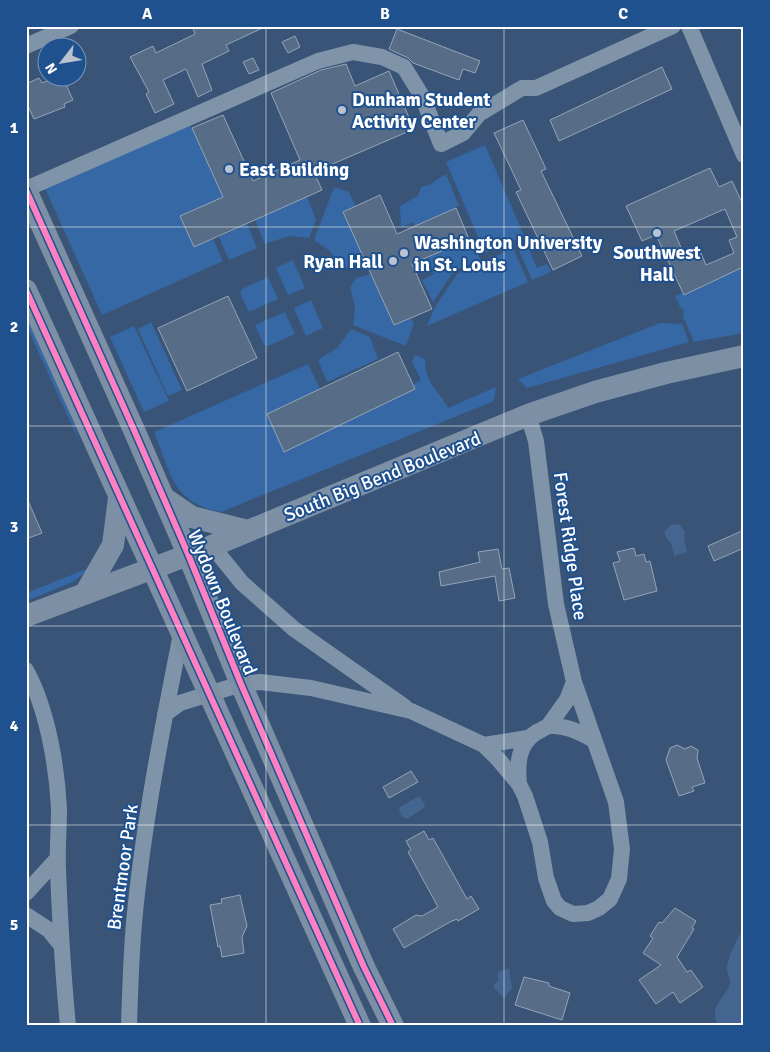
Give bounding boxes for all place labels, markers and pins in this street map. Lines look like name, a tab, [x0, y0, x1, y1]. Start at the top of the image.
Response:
place label: Dunham Student Activity Center	[352, 88, 490, 134]
marker: Dunham Student Activity Center	[336, 104, 348, 116]
place label: East Building	[239, 158, 349, 182]
marker: East Building	[223, 163, 235, 175]
marker: Southwest Hall	[651, 227, 663, 239]
place label: Washington University in St. Louis	[414, 231, 603, 277]
place label: Southwest Hall	[613, 241, 701, 287]
marker: Washington University in St. Louis	[398, 247, 410, 259]
place label: Ryan Hall	[303, 250, 383, 274]
marker: Ryan Hall	[387, 255, 399, 267]

